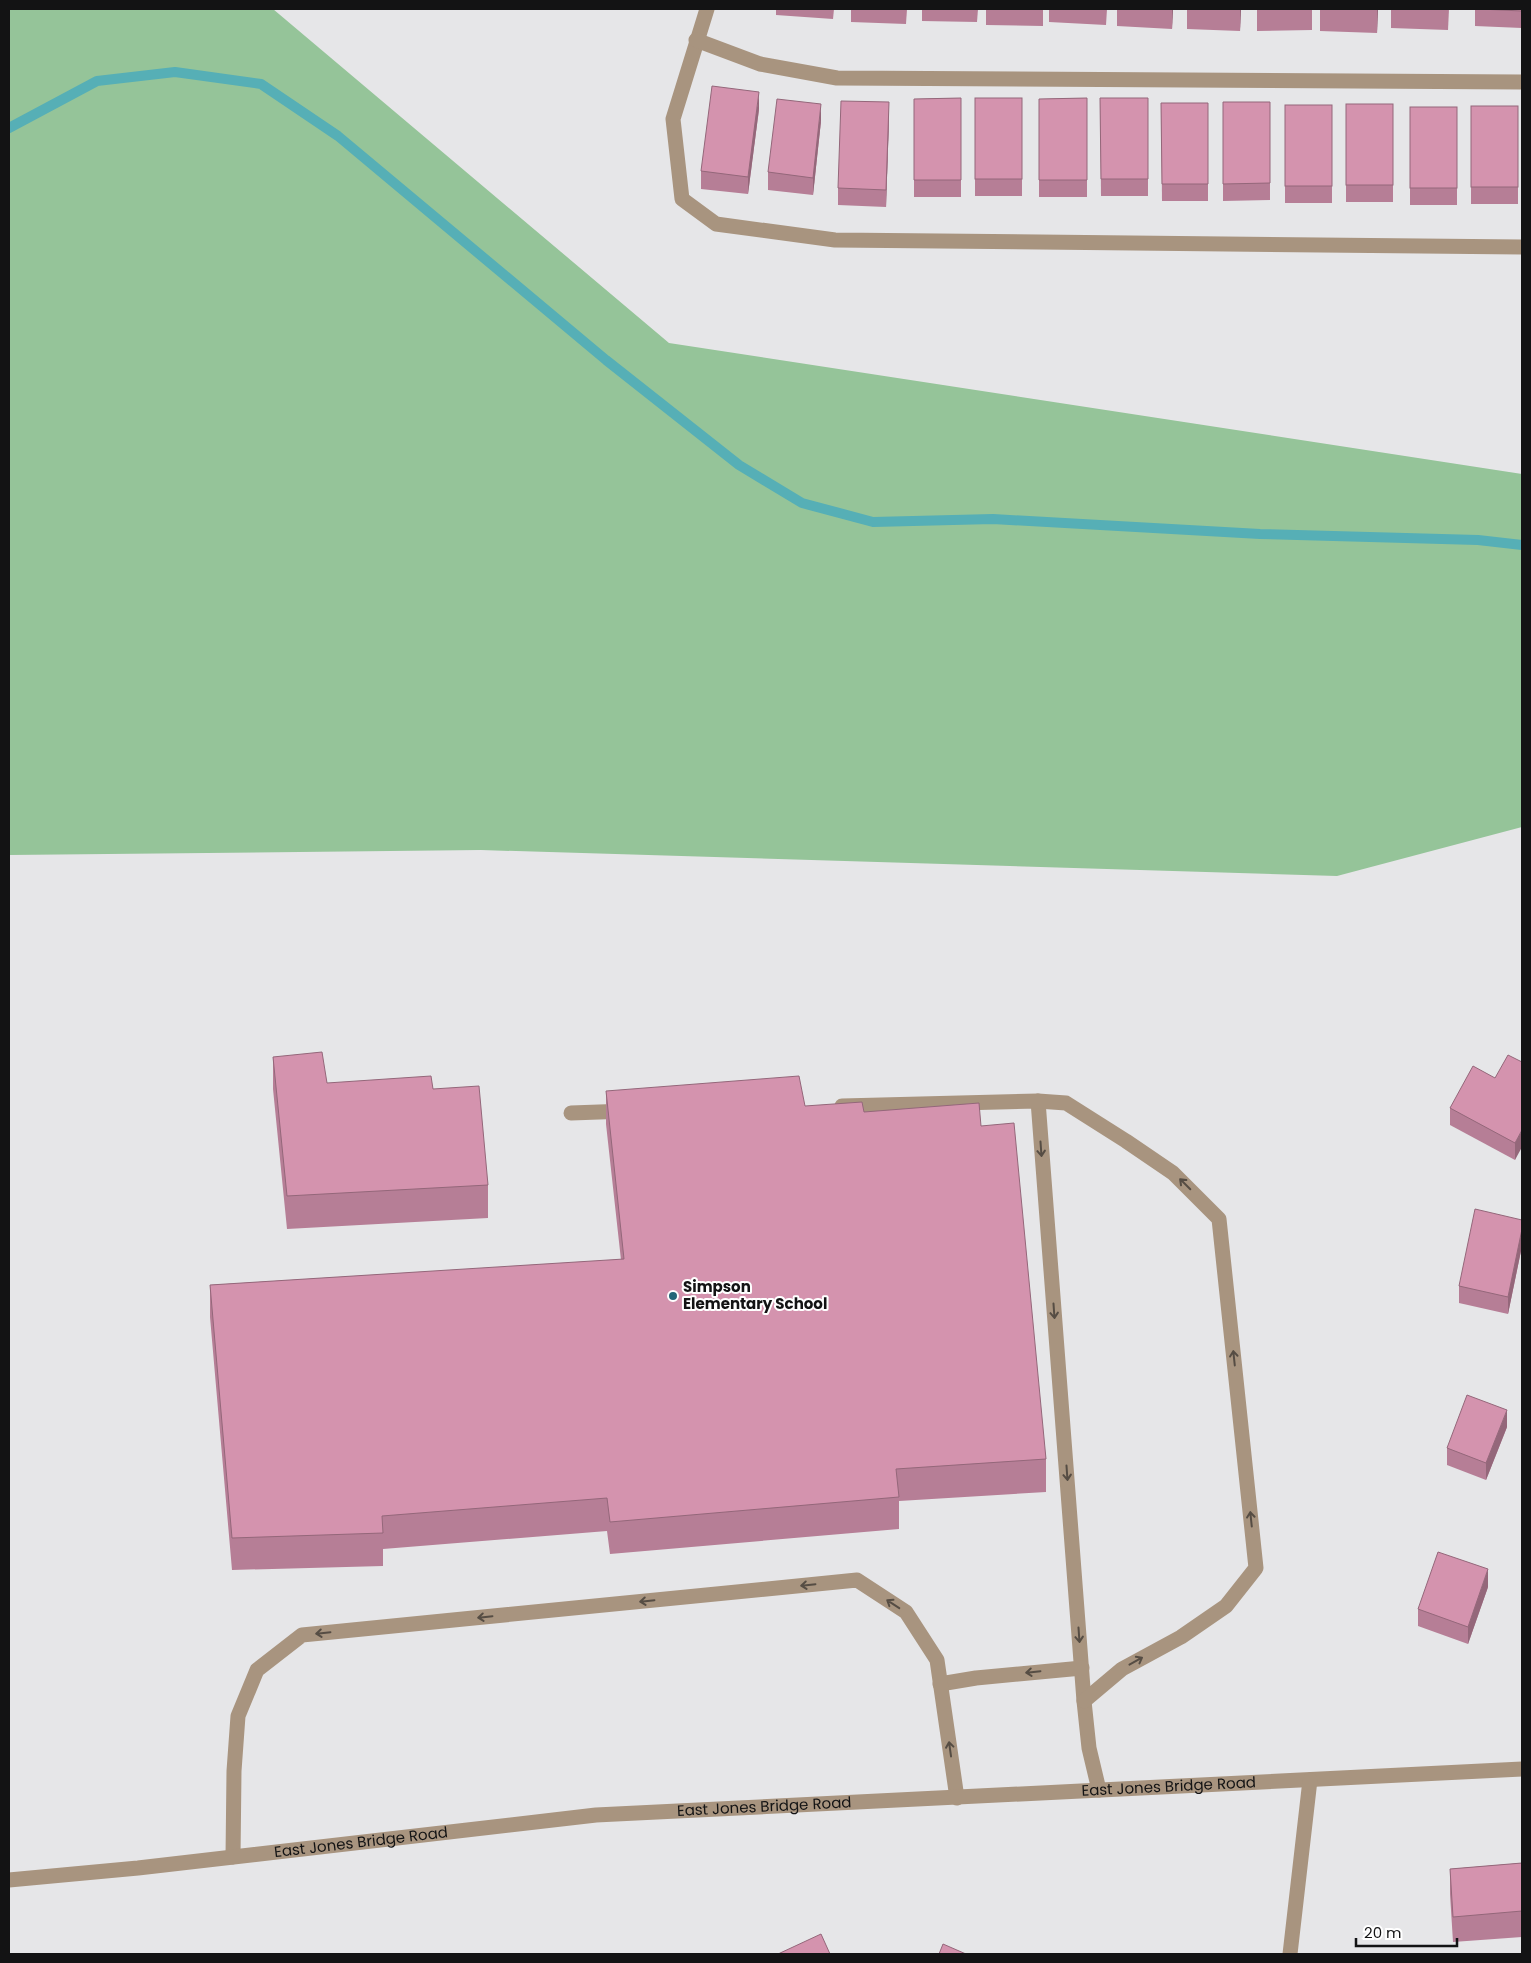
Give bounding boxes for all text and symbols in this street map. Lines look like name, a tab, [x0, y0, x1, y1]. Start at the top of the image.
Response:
one-way arrow	[1037, 1141, 1046, 1157]
one-way arrow	[1179, 1179, 1191, 1191]
place label: Simpson Elementary School	[683, 1276, 827, 1314]
marker: Simpson Elementary School	[667, 1290, 679, 1302]
one-way arrow	[1049, 1303, 1059, 1319]
one-way arrow	[1229, 1350, 1239, 1366]
one-way arrow	[1062, 1465, 1071, 1481]
one-way arrow	[1246, 1512, 1256, 1528]
one-way arrow	[801, 1580, 817, 1590]
one-way arrow	[639, 1596, 655, 1606]
one-way arrow	[887, 1599, 901, 1609]
one-way arrow	[477, 1612, 493, 1622]
one-way arrow	[1075, 1627, 1084, 1643]
one-way arrow	[315, 1628, 331, 1637]
one-way arrow	[1129, 1656, 1144, 1666]
one-way arrow	[1026, 1668, 1042, 1677]
one-way arrow	[945, 1742, 955, 1758]
street label: East Jones Bridge Road	[1081, 1771, 1256, 1801]
street label: East Jones Bridge Road	[676, 1791, 852, 1821]
street label: East Jones Bridge Road	[273, 1821, 449, 1862]
scale bar	[1356, 1916, 1457, 1948]
text: 20 m	[1364, 1922, 1402, 1943]

